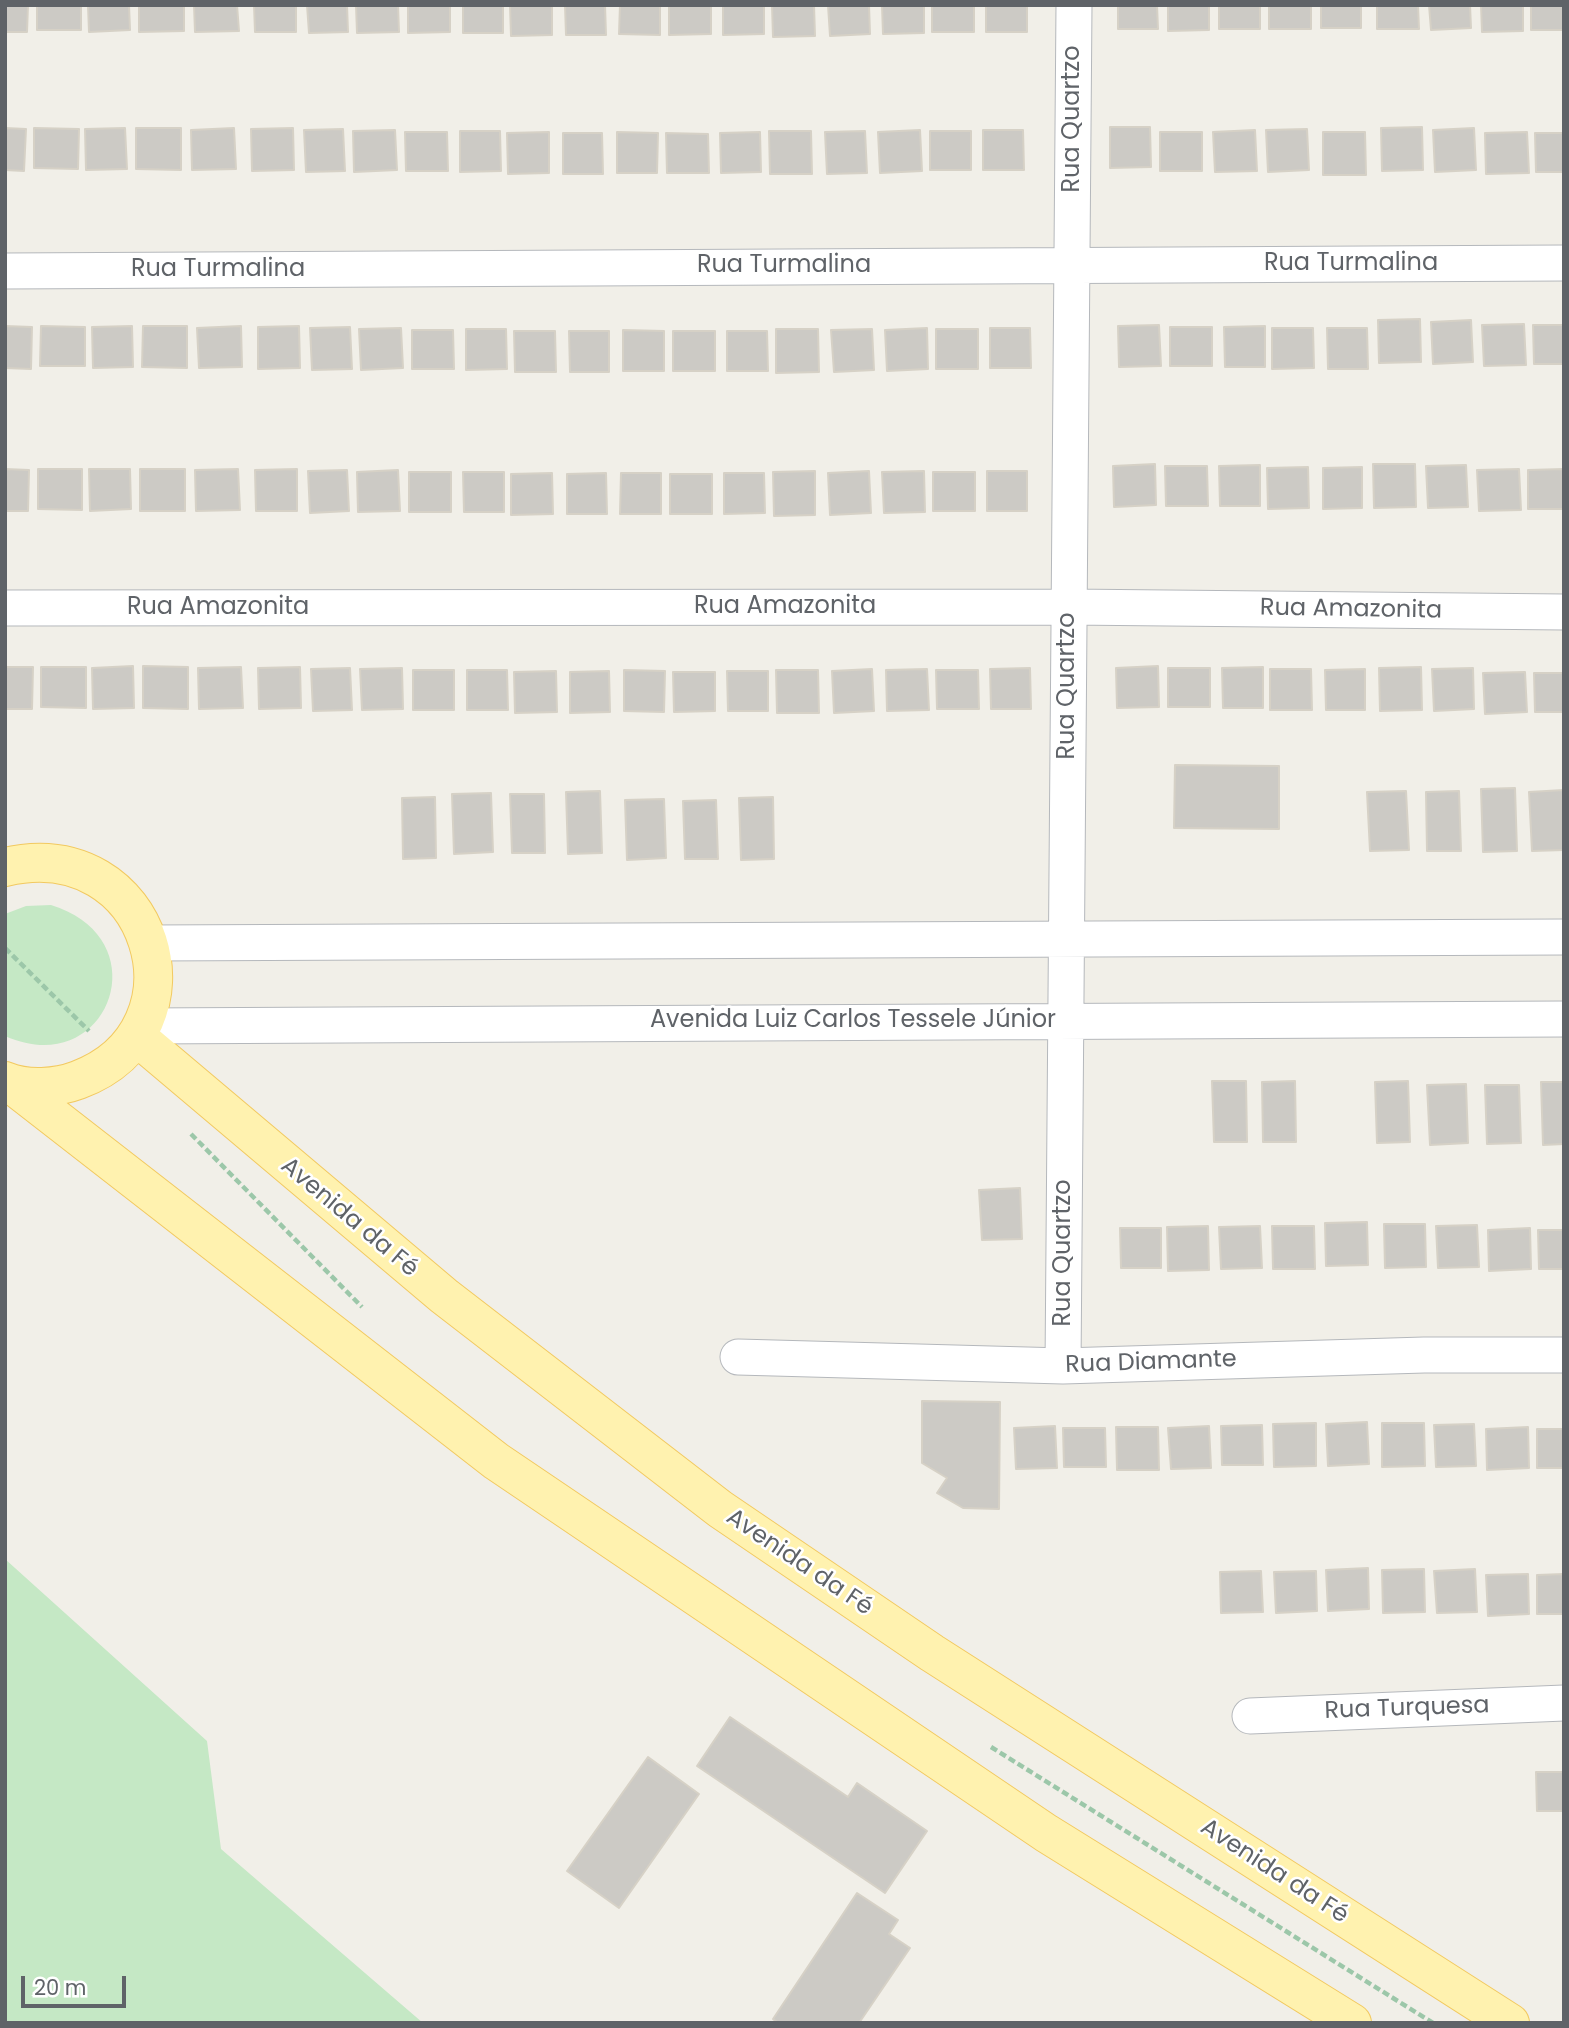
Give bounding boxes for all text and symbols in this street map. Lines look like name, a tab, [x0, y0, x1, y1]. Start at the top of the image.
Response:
street label: Rua Quartzo	[1059, 45, 1087, 193]
street label: Rua Turmalina	[1264, 250, 1438, 278]
street label: Rua Turmalina	[697, 252, 871, 280]
street label: Rua Turmalina	[131, 256, 305, 284]
street label: Rua Amazonita	[694, 593, 876, 621]
street label: Rua Amazonita	[127, 594, 309, 622]
street label: Rua Amazonita	[1260, 594, 1442, 626]
street label: Rua Quartzo	[1054, 612, 1082, 760]
street label: Avenida Luiz Carlos Tessele Júnior	[650, 1007, 1056, 1035]
street label: Avenida da Fé	[274, 1152, 424, 1284]
street label: Rua Quartzo	[1050, 1179, 1078, 1327]
street label: Rua Diamante	[1065, 1346, 1237, 1380]
street label: Avenida da Fé	[720, 1503, 878, 1623]
street label: Rua Turquesa	[1324, 1692, 1490, 1726]
street label: Avenida da Fé	[1195, 1814, 1353, 1930]
scale bar	[24, 1962, 130, 2006]
text: 20 m	[34, 1973, 87, 2002]

